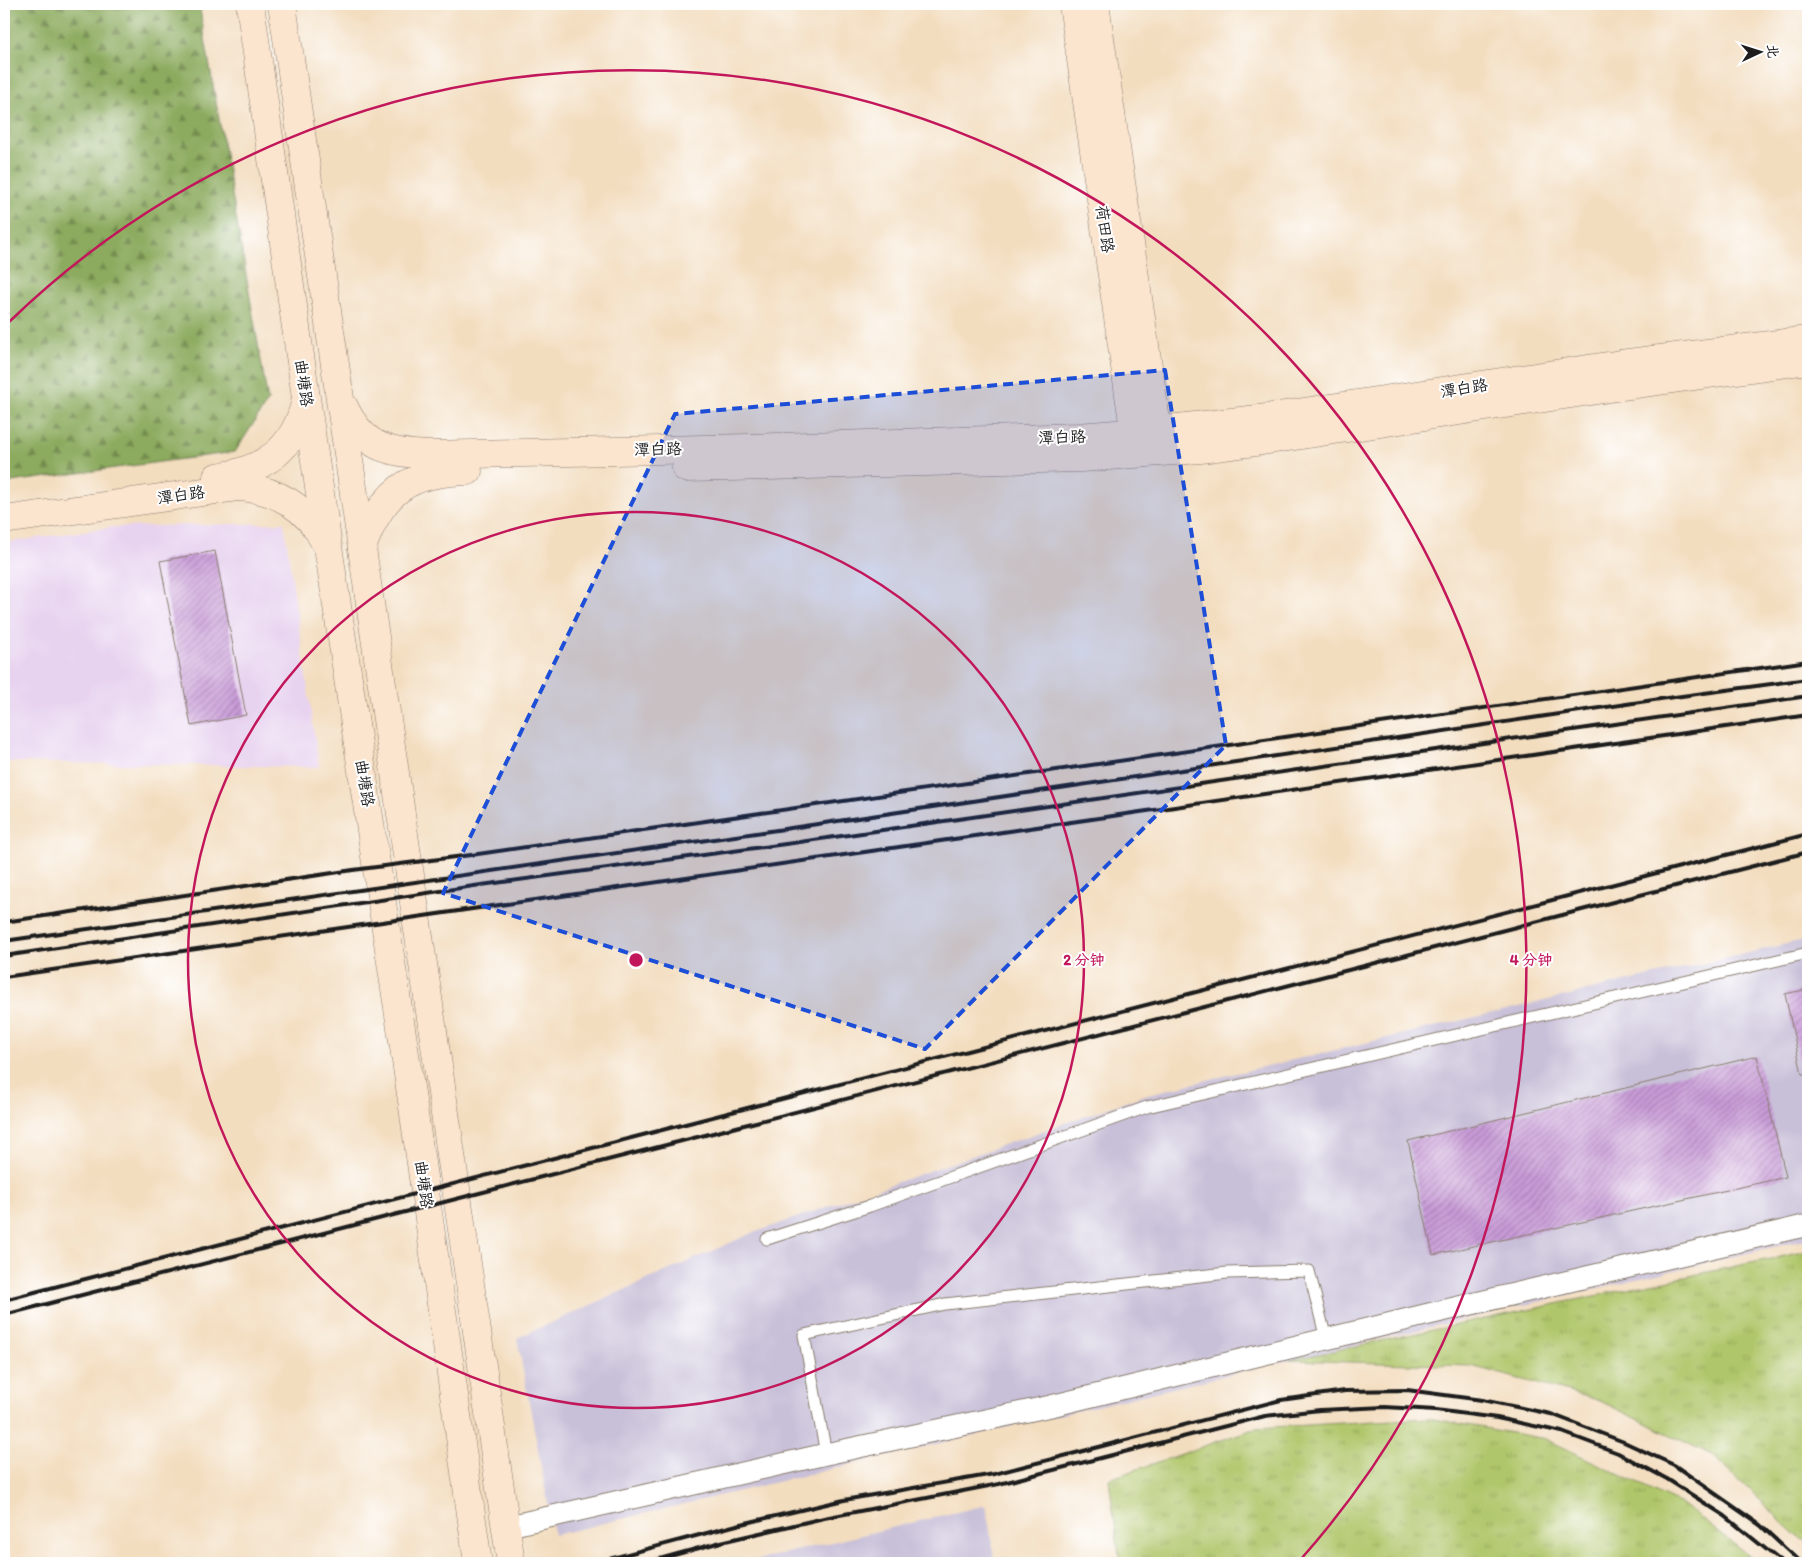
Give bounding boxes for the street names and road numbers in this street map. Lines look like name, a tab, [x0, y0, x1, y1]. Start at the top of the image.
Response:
street label: 荷田路	[1092, 204, 1118, 254]
street label: 曲塘路	[291, 358, 317, 408]
street label: 潭白路	[1439, 375, 1489, 401]
street label: 潭白路	[1038, 427, 1086, 447]
street label: 潭白路	[634, 439, 682, 459]
street label: 潭白路	[156, 482, 206, 508]
street label: 曲塘路	[352, 758, 378, 808]
street label: 曲塘路	[411, 1159, 437, 1209]

